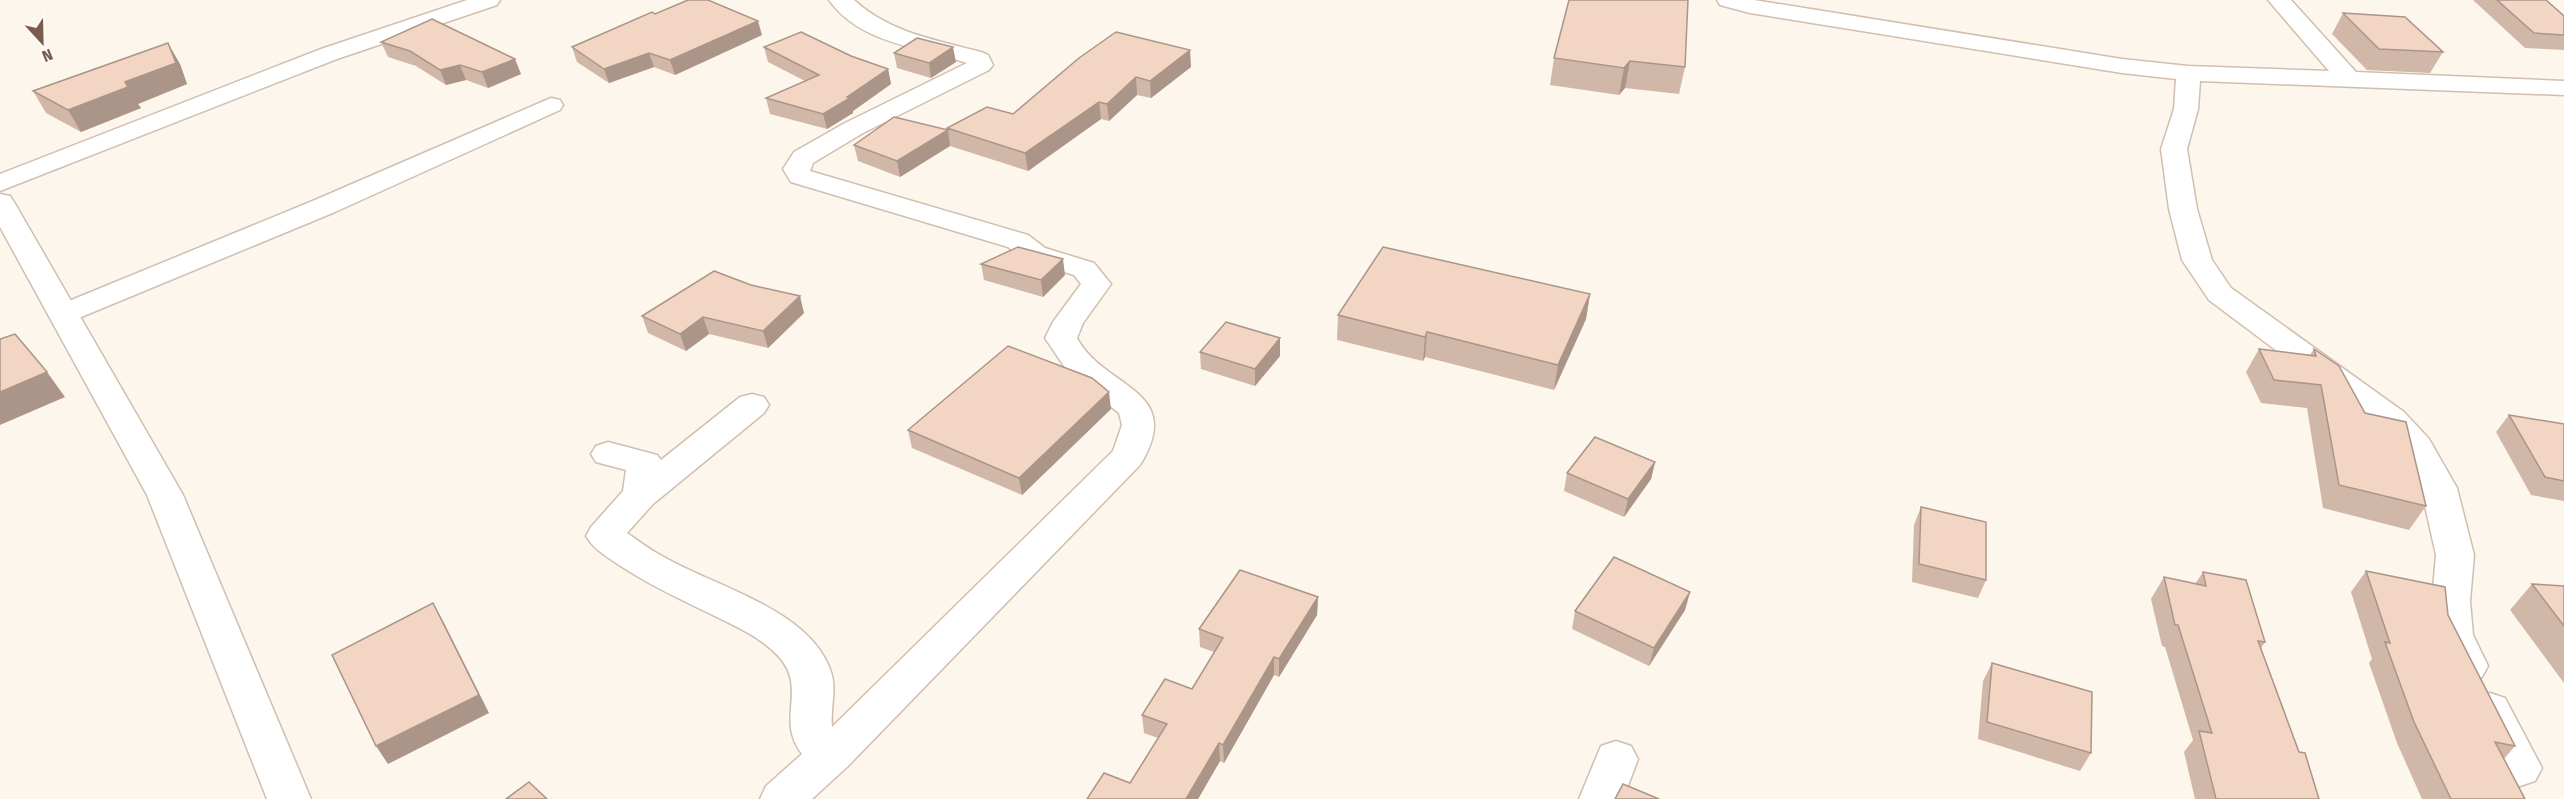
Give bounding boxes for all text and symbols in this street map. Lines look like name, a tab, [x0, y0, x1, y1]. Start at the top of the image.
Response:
north arrow	[12, 12, 72, 72]
text: N	[39, 45, 55, 66]

